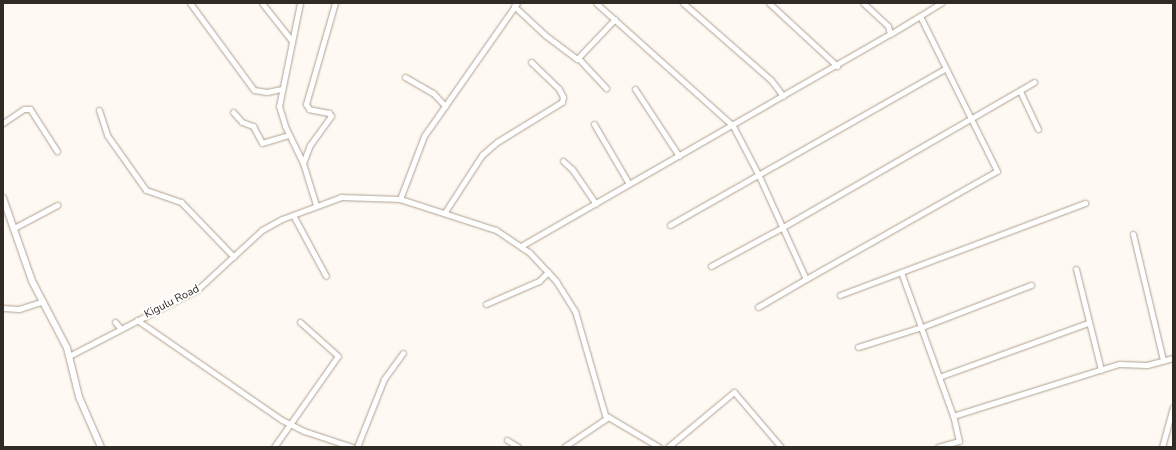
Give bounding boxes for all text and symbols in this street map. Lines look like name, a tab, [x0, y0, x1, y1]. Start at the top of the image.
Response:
street label: Kigulu Road	[142, 283, 202, 321]

